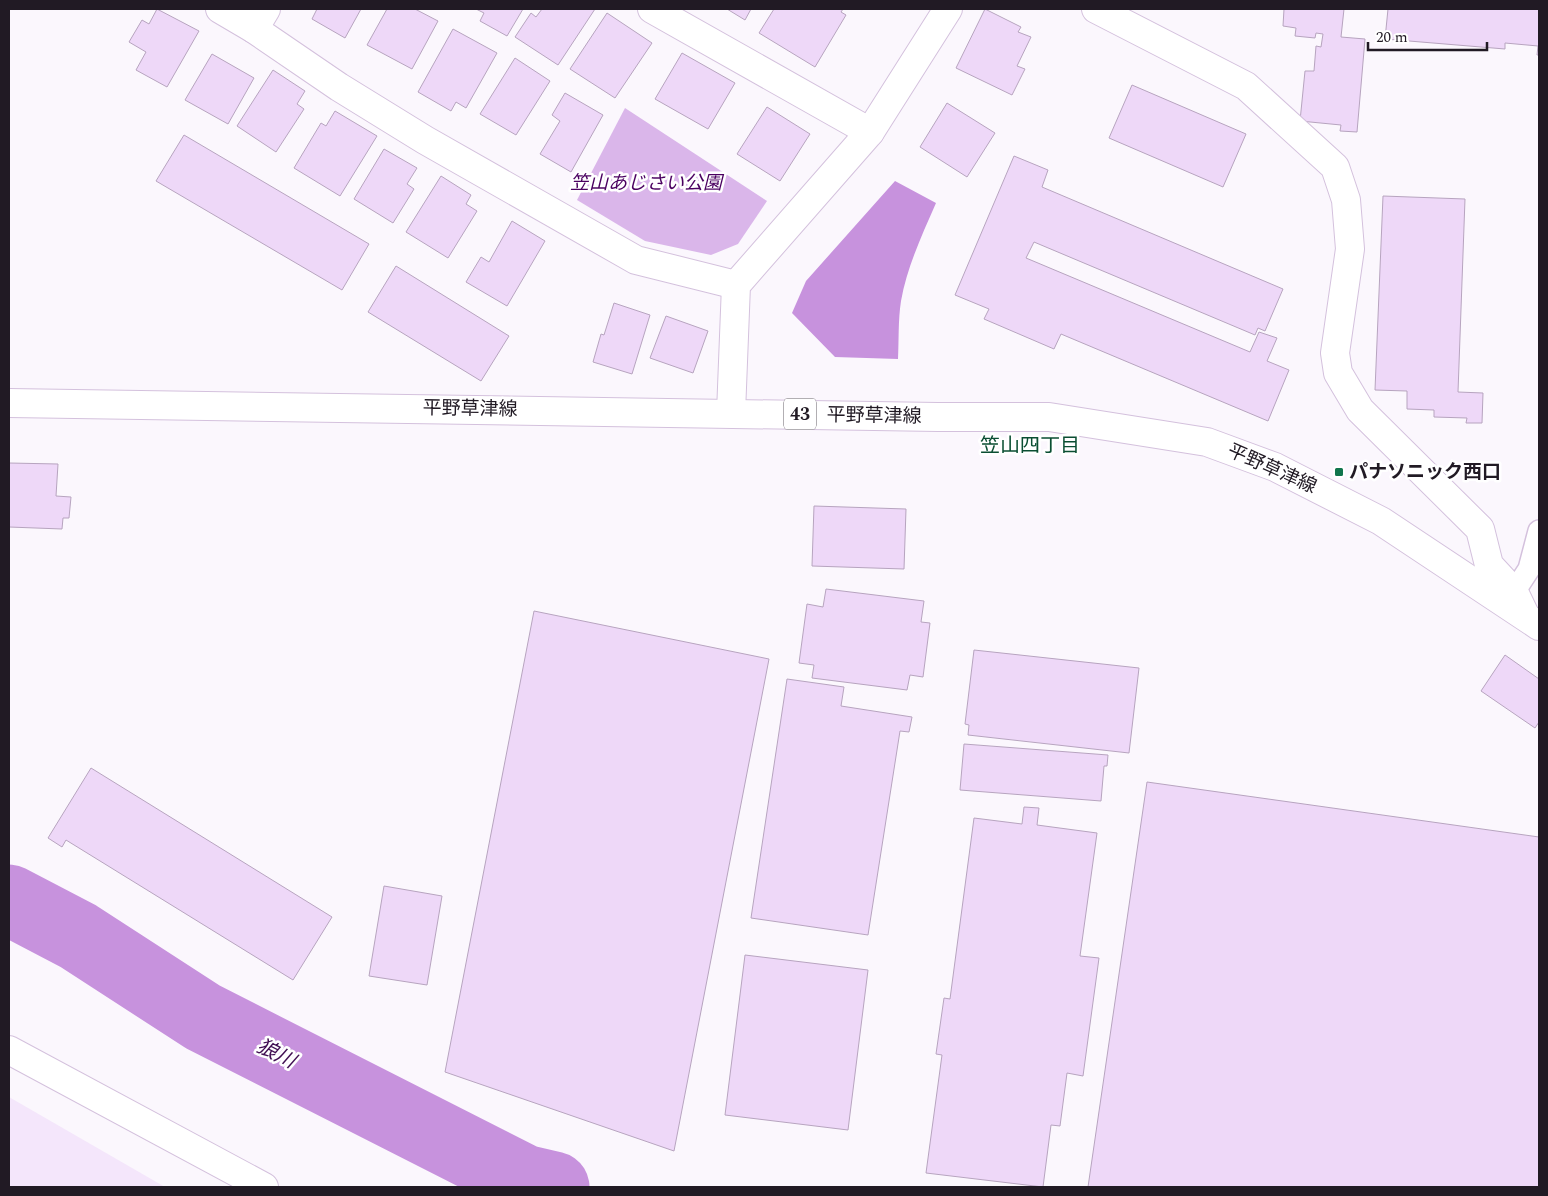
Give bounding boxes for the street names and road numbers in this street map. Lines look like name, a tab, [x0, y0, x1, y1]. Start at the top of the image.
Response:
street label: 平野草津線	[422, 394, 518, 424]
road number: 43	[784, 398, 816, 429]
street label: 平野草津線	[826, 401, 922, 431]
street label: 平野草津線	[1223, 436, 1321, 502]

